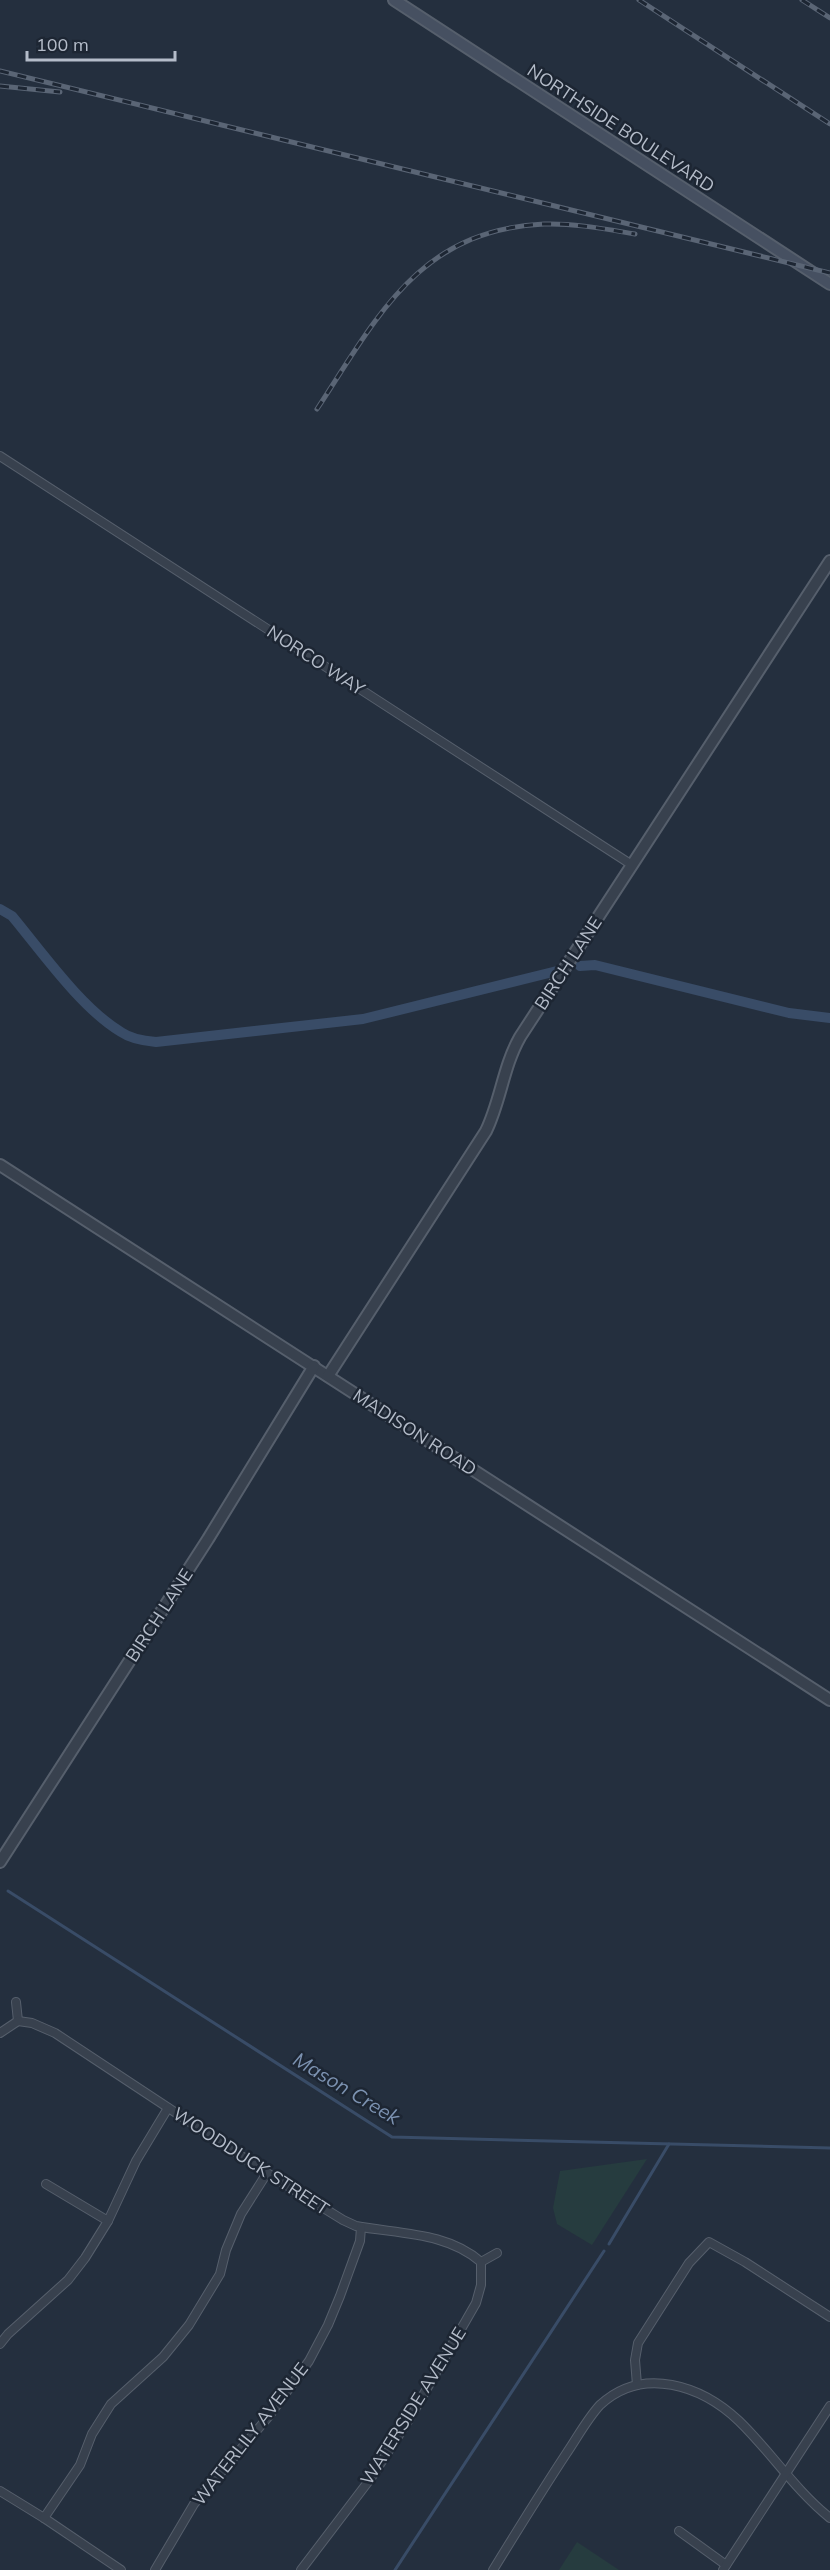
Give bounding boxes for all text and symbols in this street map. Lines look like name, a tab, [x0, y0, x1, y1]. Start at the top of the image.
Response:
scale bar	[27, 24, 176, 62]
text: 100 m	[36, 33, 89, 56]
street label: NORTHSIDE BOULEVARD	[523, 59, 719, 197]
street label: NORCO WAY	[263, 620, 370, 701]
street label: BIRCH LANE	[529, 912, 607, 1014]
street label: MADISON ROAD	[349, 1383, 481, 1481]
street label: BIRCH LANE	[120, 1564, 198, 1666]
water label: Mason Creek	[289, 2046, 406, 2130]
street label: WOODDUCK STREET	[168, 2102, 334, 2220]
street label: WATERSIDE AVENUE	[355, 2323, 471, 2489]
street label: WATERLILY AVENUE	[187, 2358, 313, 2510]

